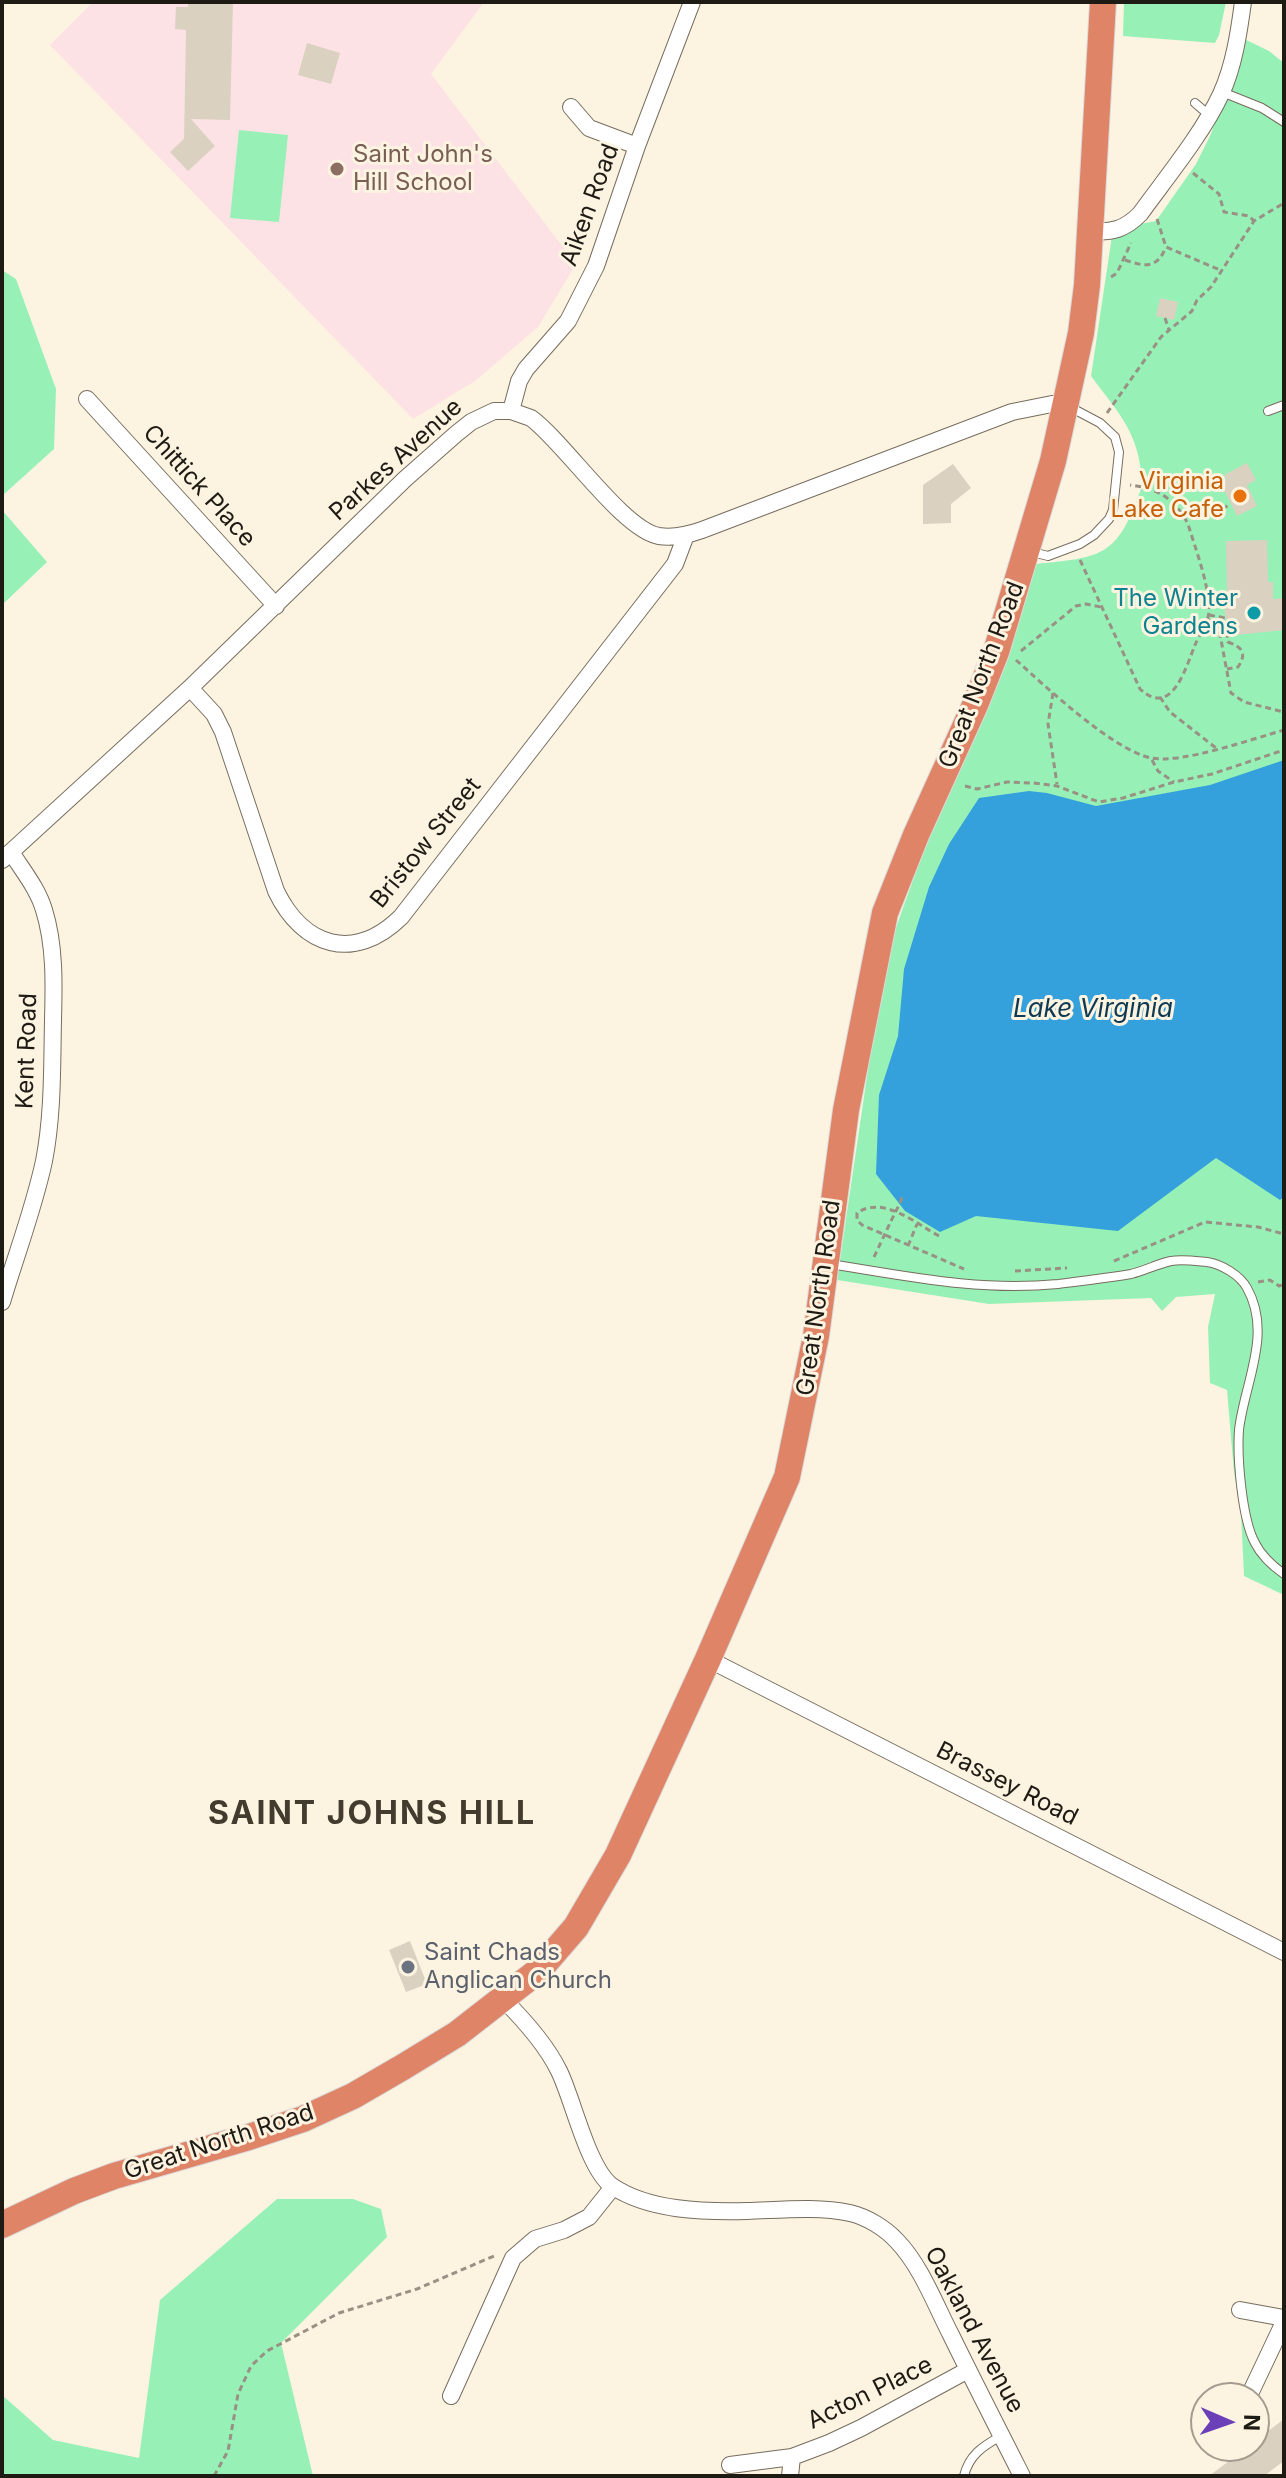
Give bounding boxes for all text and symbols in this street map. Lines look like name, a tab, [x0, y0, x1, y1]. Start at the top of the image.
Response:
street label: Aiken Road	[555, 140, 625, 270]
place label: Saint John's Hill School	[353, 141, 493, 197]
marker: Saint John's Hill School	[328, 160, 346, 178]
street label: Parkes Avenue	[324, 393, 468, 527]
street label: Chittick Place	[137, 419, 261, 553]
place label: Virginia Lake Cafe	[1110, 468, 1224, 524]
marker: Virginia Lake Cafe	[1231, 487, 1249, 505]
street label: Great North Road	[933, 578, 1031, 772]
place label: The Winter Gardens	[1113, 585, 1238, 641]
marker: The Winter Gardens	[1245, 604, 1263, 622]
street label: Bristow Street	[365, 772, 487, 914]
street label: Kent Road	[11, 993, 43, 1109]
water label: Lake Virginia	[1013, 993, 1173, 1025]
street label: Great North Road	[791, 1198, 847, 1398]
street label: Brassey Road	[931, 1736, 1083, 1832]
district label: SAINT JOHNS HILL	[208, 1795, 536, 1833]
place label: Saint Chads Anglican Church	[424, 1939, 612, 1995]
marker: Saint Chads Anglican Church	[399, 1958, 417, 1976]
street label: Great North Road	[121, 2098, 317, 2186]
street label: Oakland Avenue	[918, 2242, 1030, 2418]
street label: Acton Place	[803, 2350, 937, 2436]
north arrow	[1190, 2382, 1270, 2462]
text: N	[1239, 2414, 1265, 2432]

